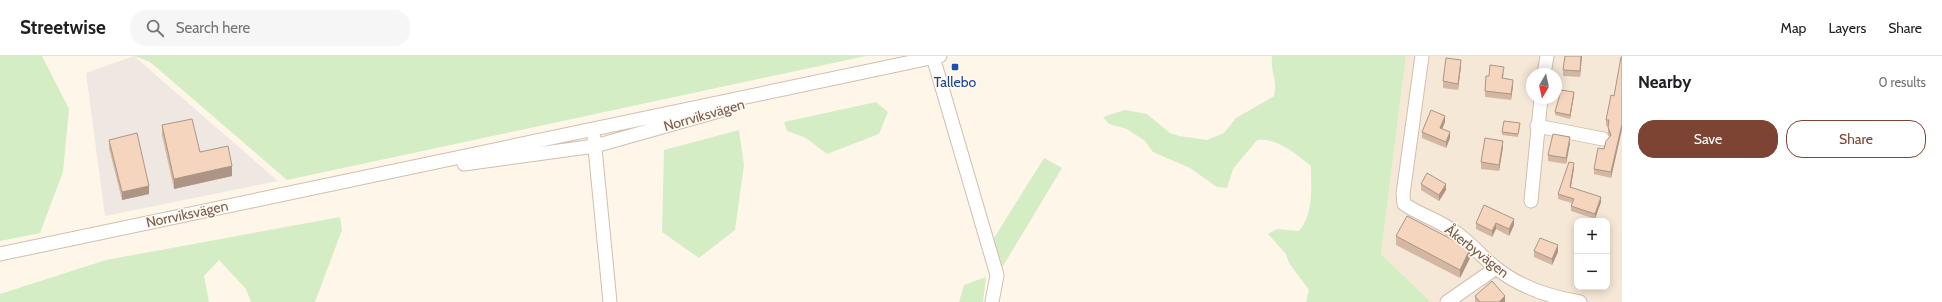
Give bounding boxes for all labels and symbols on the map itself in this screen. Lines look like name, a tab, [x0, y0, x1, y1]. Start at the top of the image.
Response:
marker: Tallebo	[950, 62, 960, 72]
north arrow	[1526, 68, 1562, 104]
place label: Tallebo	[934, 73, 977, 91]
street label: Norrviksvägen	[661, 95, 747, 135]
street label: Norrviksvägen	[144, 196, 230, 231]
street label: Åkerbyvägen	[1441, 220, 1513, 282]

